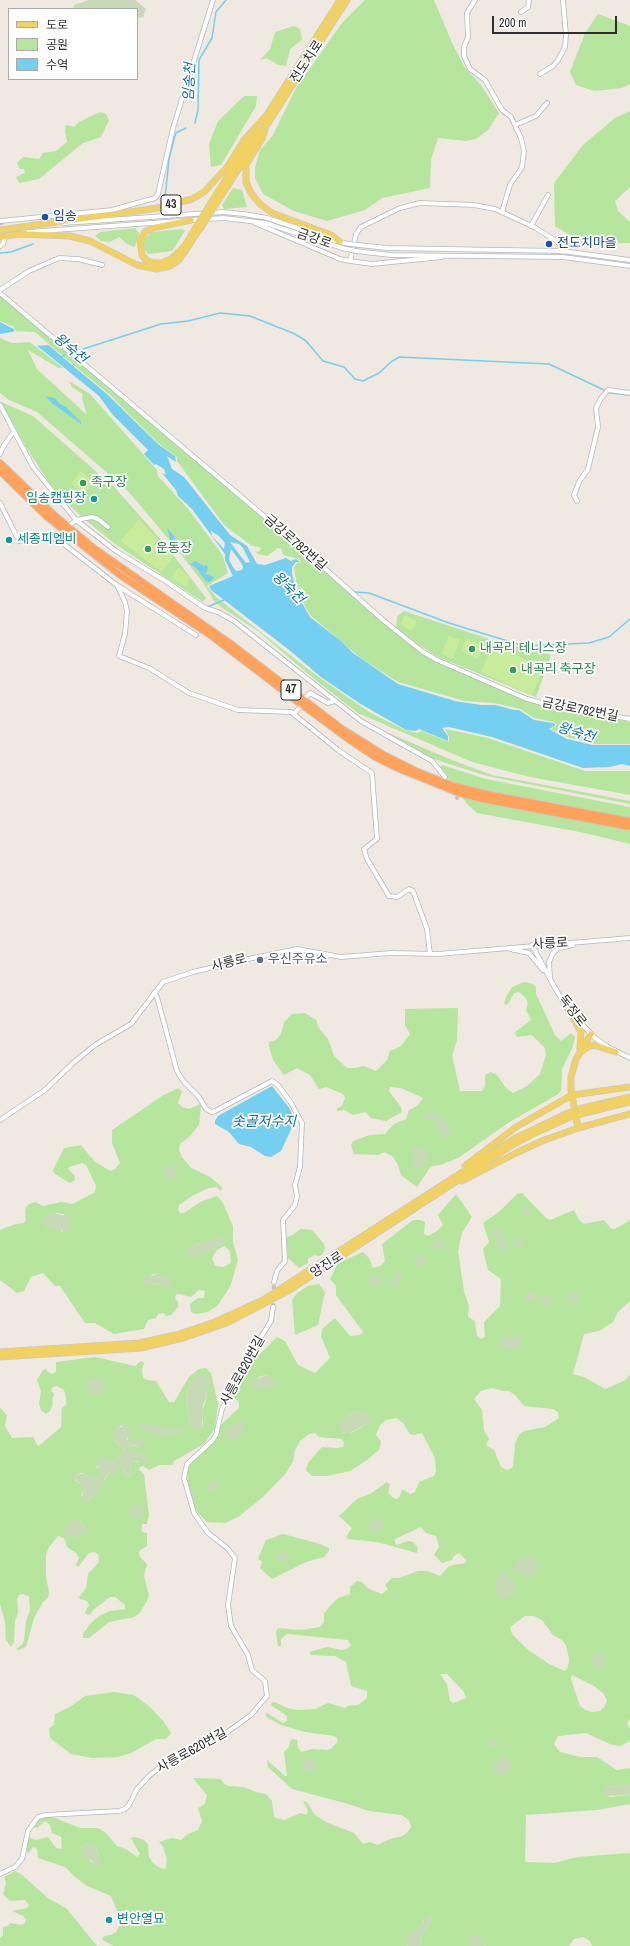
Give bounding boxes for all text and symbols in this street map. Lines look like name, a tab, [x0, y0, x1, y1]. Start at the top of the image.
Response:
legend	[8, 8, 138, 80]
scale bar	[494, 8, 619, 34]
text: 200 m	[499, 15, 526, 31]
text: 도로	[46, 17, 68, 33]
text: 공원	[46, 37, 68, 53]
street label: 전도치로	[287, 38, 327, 86]
text: 수역	[46, 57, 68, 73]
water label: 임송천	[181, 62, 199, 102]
road number: 43	[161, 195, 181, 215]
place label: 임송	[53, 209, 77, 225]
marker: 임송	[40, 212, 50, 222]
street label: 금강로	[294, 226, 334, 252]
place label: 전도치마을	[557, 236, 617, 252]
marker: 전도치마을	[544, 239, 554, 249]
water label: 왕숙천	[50, 330, 90, 368]
place label: 족구장	[91, 475, 127, 491]
marker: 족구장	[78, 478, 88, 488]
place label: 임송캠핑장	[26, 491, 86, 507]
marker: 임송캠핑장	[89, 494, 99, 504]
street label: 금강로782번길	[261, 512, 329, 574]
place label: 세종피엠비	[17, 532, 77, 548]
marker: 세종피엠비	[4, 535, 14, 545]
place label: 운동장	[156, 541, 192, 557]
marker: 운동장	[143, 544, 153, 554]
water label: 왕숙천	[268, 568, 308, 608]
place label: 내곡리 테니스장	[480, 641, 567, 657]
marker: 내곡리 테니스장	[467, 644, 477, 654]
place label: 내곡리 축구장	[521, 662, 596, 678]
marker: 내곡리 축구장	[508, 665, 518, 675]
road number: 47	[281, 680, 301, 700]
street label: 금강로782번길	[540, 695, 620, 725]
water label: 왕숙천	[555, 719, 597, 747]
street label: 사릉로	[532, 935, 568, 953]
street label: 사릉로	[210, 951, 248, 975]
place label: 우신주유소	[268, 952, 328, 968]
marker: 우신주유소	[255, 955, 265, 965]
street label: 독정로	[555, 992, 589, 1030]
water label: 솟골저수지	[232, 1114, 296, 1130]
street label: 양진로	[308, 1249, 346, 1281]
street label: 사릉로620번길	[217, 1333, 269, 1409]
street label: 사릉로620번길	[154, 1725, 230, 1777]
place label: 변안열묘	[117, 1912, 165, 1928]
marker: 변안열묘	[104, 1915, 114, 1925]

